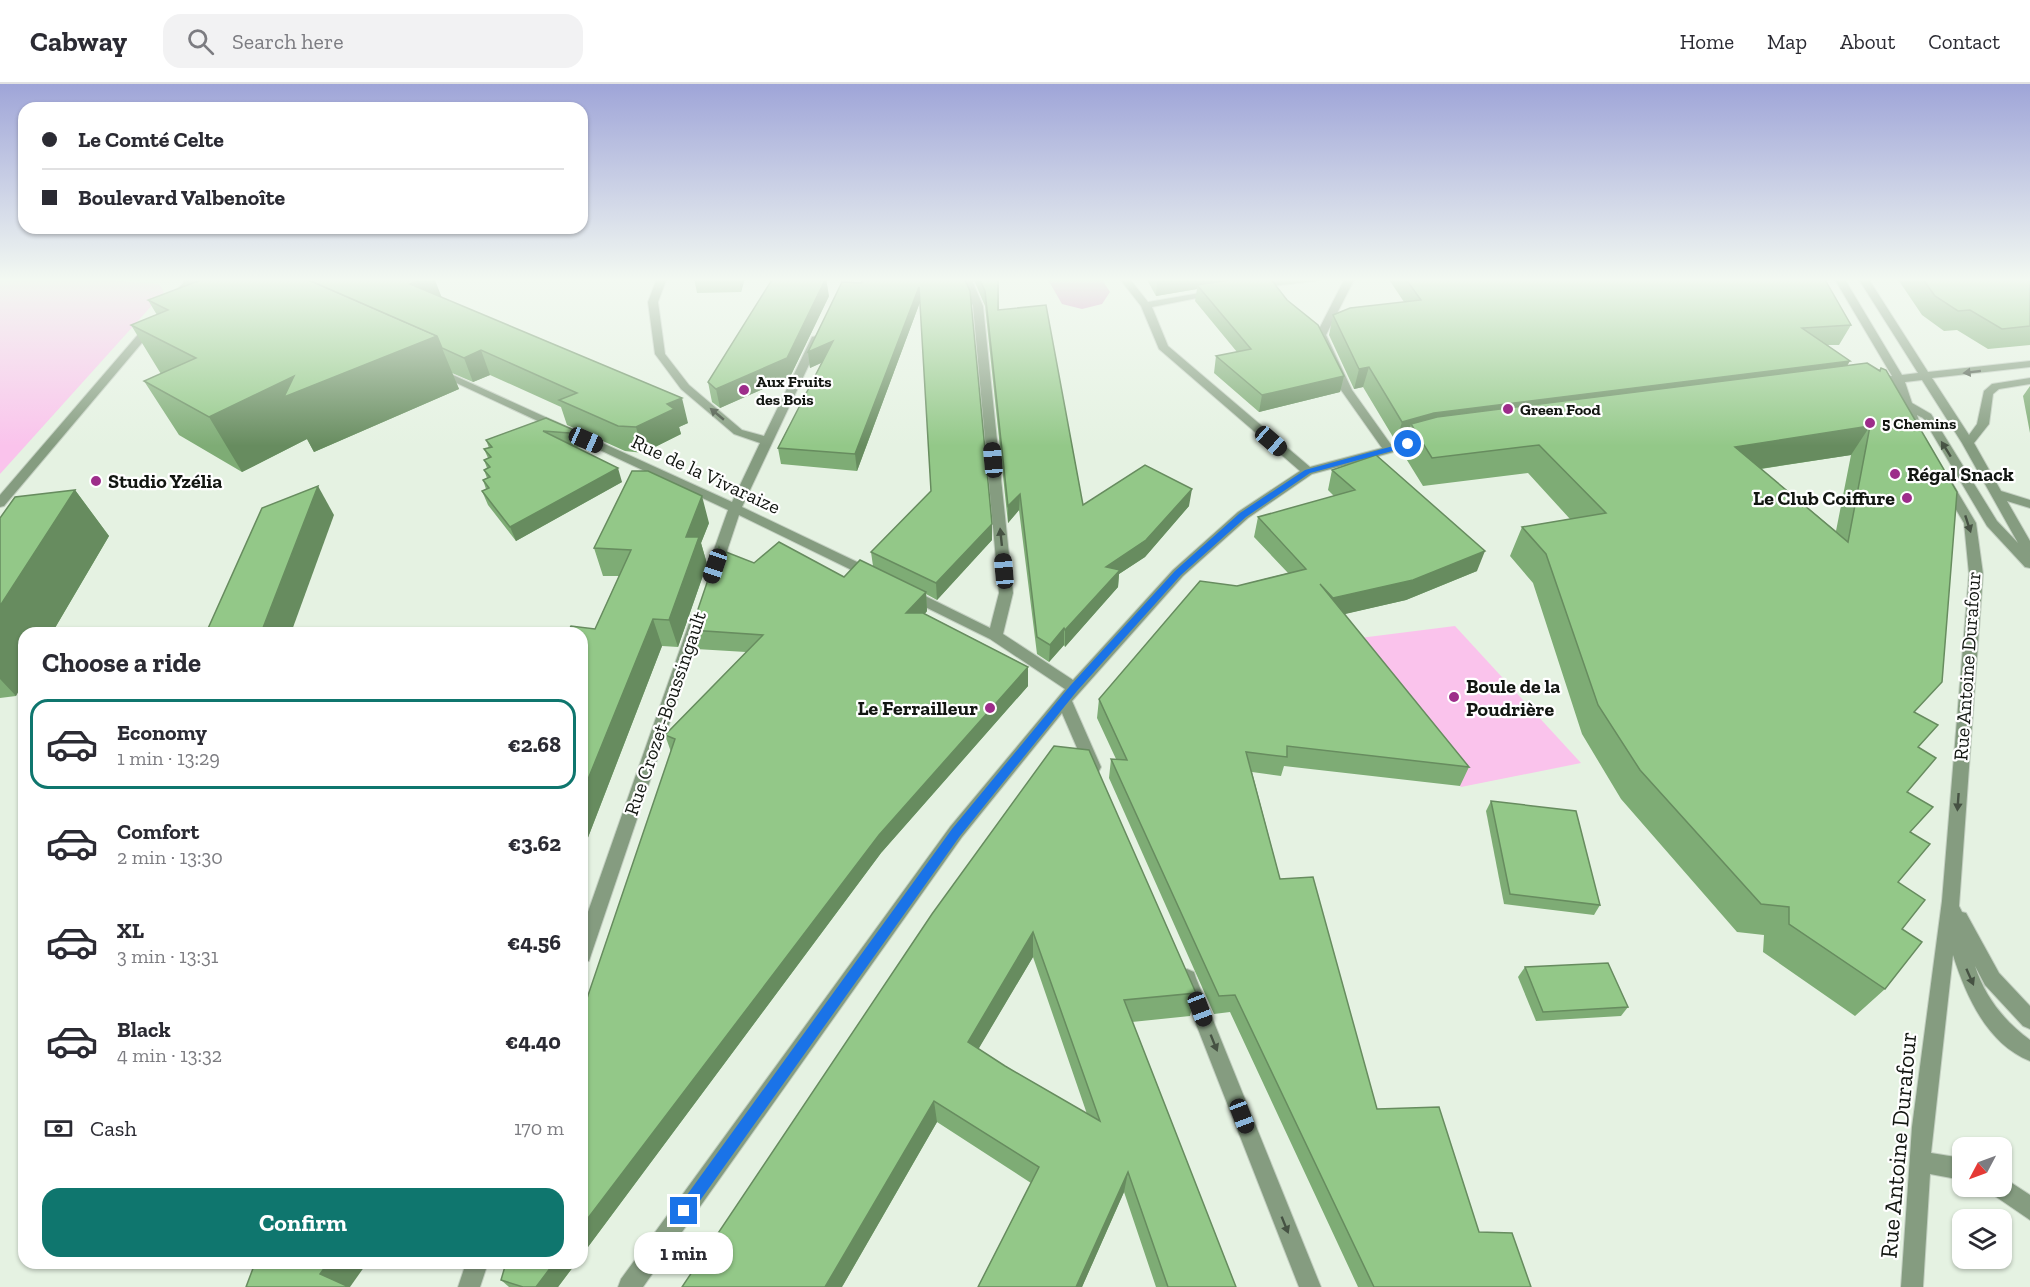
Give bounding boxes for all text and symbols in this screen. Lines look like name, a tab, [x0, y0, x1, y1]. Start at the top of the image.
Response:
search box	[163, 14, 583, 68]
text: Cabway	[30, 25, 127, 58]
icon: search	[184, 25, 217, 58]
text: Search here	[232, 28, 344, 55]
text: Home	[1680, 29, 1734, 54]
text: Map	[1767, 29, 1807, 54]
text: About	[1840, 29, 1895, 54]
text: Contact	[1928, 29, 2000, 54]
text: Le Comté Celte	[78, 126, 224, 153]
text: Boulevard Valbenoîte	[78, 184, 285, 211]
one-way arrow	[1962, 367, 1981, 376]
place label: Aux Fruits des Bois	[756, 372, 832, 409]
marker: Aux Fruits des Bois	[737, 383, 751, 397]
place label: Green Food	[1520, 400, 1601, 419]
marker: Green Food	[1501, 402, 1515, 416]
one-way arrow	[710, 408, 725, 421]
place label: 5 Chemins	[1882, 414, 1956, 433]
marker: 5 Chemins	[1863, 416, 1877, 430]
car	[1252, 422, 1290, 460]
car	[566, 424, 606, 456]
street label: Rue de la Vivaraize	[628, 429, 784, 519]
route start	[1394, 430, 1421, 457]
car	[982, 441, 1004, 479]
one-way arrow	[1941, 441, 1952, 457]
place label: Régal Snack	[1907, 462, 2014, 486]
marker: Régal Snack	[1888, 467, 1902, 481]
place label: Studio Yzélia	[108, 469, 222, 493]
marker: Studio Yzélia	[89, 474, 103, 488]
place label: Le Club Coiffure	[1753, 486, 1895, 510]
marker: Le Club Coiffure	[1900, 491, 1914, 505]
one-way arrow	[1964, 515, 1973, 533]
one-way arrow	[996, 527, 1006, 546]
car	[701, 546, 729, 586]
car	[993, 552, 1015, 590]
street label: Rue Antoine Durafour	[1948, 571, 1986, 761]
street label: Rue Crozet-Boussingault	[619, 607, 711, 818]
text: Choose a ride	[42, 647, 201, 679]
place label: Boule de la Poudrière	[1466, 674, 1560, 721]
marker: Boule de la Poudrière	[1447, 690, 1461, 704]
place label: Le Ferrailleur	[857, 696, 978, 720]
marker: Le Ferrailleur	[983, 701, 997, 715]
icon: car	[45, 717, 99, 771]
text: Economy	[117, 719, 207, 746]
text: €2.68	[508, 731, 561, 758]
text: 1 min · 13:29	[117, 746, 220, 770]
one-way arrow	[1953, 792, 1963, 811]
icon: car	[45, 816, 99, 870]
text: Comfort	[117, 818, 199, 845]
text: €3.62	[508, 830, 561, 857]
text: 2 min · 13:30	[117, 845, 223, 869]
icon: car	[45, 915, 99, 969]
text: XL	[117, 917, 144, 944]
text: €4.56	[507, 929, 561, 956]
text: 3 min · 13:31	[117, 944, 219, 968]
one-way arrow	[1965, 969, 1975, 987]
car	[1185, 989, 1215, 1029]
icon: car	[45, 1014, 99, 1068]
text: Black	[117, 1016, 171, 1043]
text: €4.40	[505, 1028, 561, 1055]
street label: Rue Antoine Durafour	[1874, 1030, 1922, 1260]
one-way arrow	[1209, 1035, 1219, 1053]
text: 4 min · 13:32	[117, 1043, 222, 1067]
car	[1227, 1096, 1257, 1136]
icon: cash	[42, 1112, 75, 1145]
text: Cash	[90, 1115, 137, 1142]
text: 170 m	[514, 1116, 564, 1140]
north arrow	[1952, 1137, 2012, 1197]
map controls	[1952, 1137, 2012, 1269]
button: Confirm	[42, 1188, 564, 1257]
route end	[670, 1197, 697, 1224]
button: layers	[1952, 1209, 2012, 1269]
one-way arrow	[1280, 1216, 1290, 1234]
callout: 1 min	[634, 1232, 734, 1274]
text: 1 min	[660, 1241, 707, 1265]

